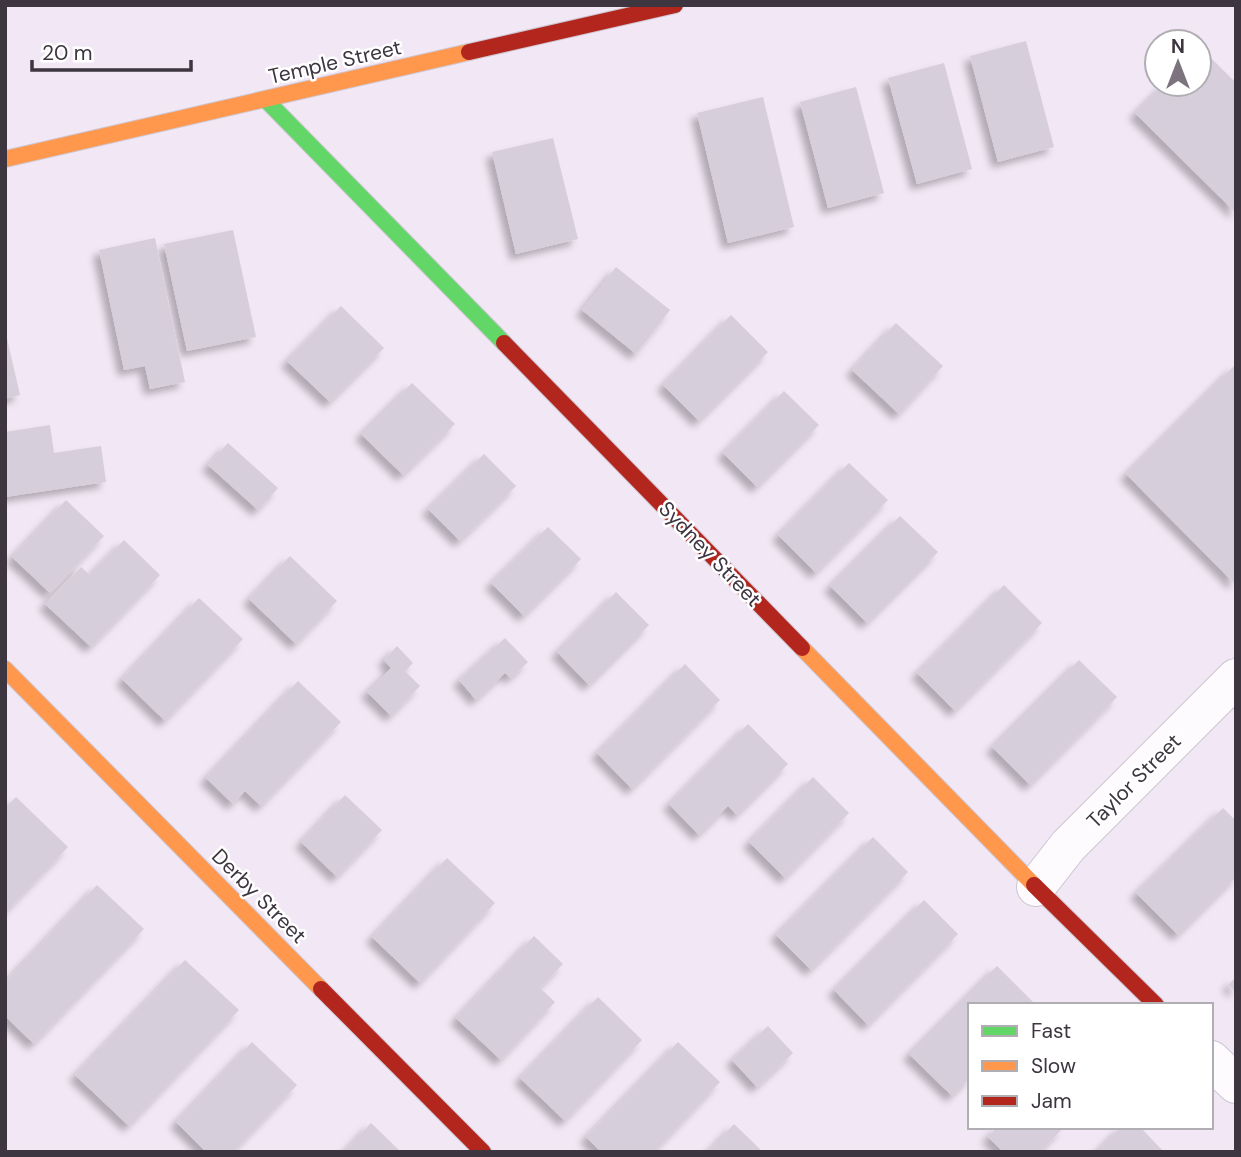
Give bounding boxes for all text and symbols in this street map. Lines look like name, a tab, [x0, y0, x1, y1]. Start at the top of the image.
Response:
scale bar	[32, 28, 191, 72]
north arrow	[1143, 28, 1213, 98]
street label: Temple Street	[266, 33, 404, 91]
text: N	[1171, 34, 1185, 59]
text: 20 m	[42, 39, 93, 67]
street label: Sydney Street	[653, 495, 767, 613]
street label: Taylor Street	[1081, 728, 1187, 834]
street label: Derby Street	[206, 843, 312, 949]
legend	[968, 1003, 1213, 1129]
text: Fast	[1031, 1017, 1071, 1045]
text: Slow	[1031, 1052, 1076, 1080]
text: Jam	[1031, 1087, 1072, 1115]

